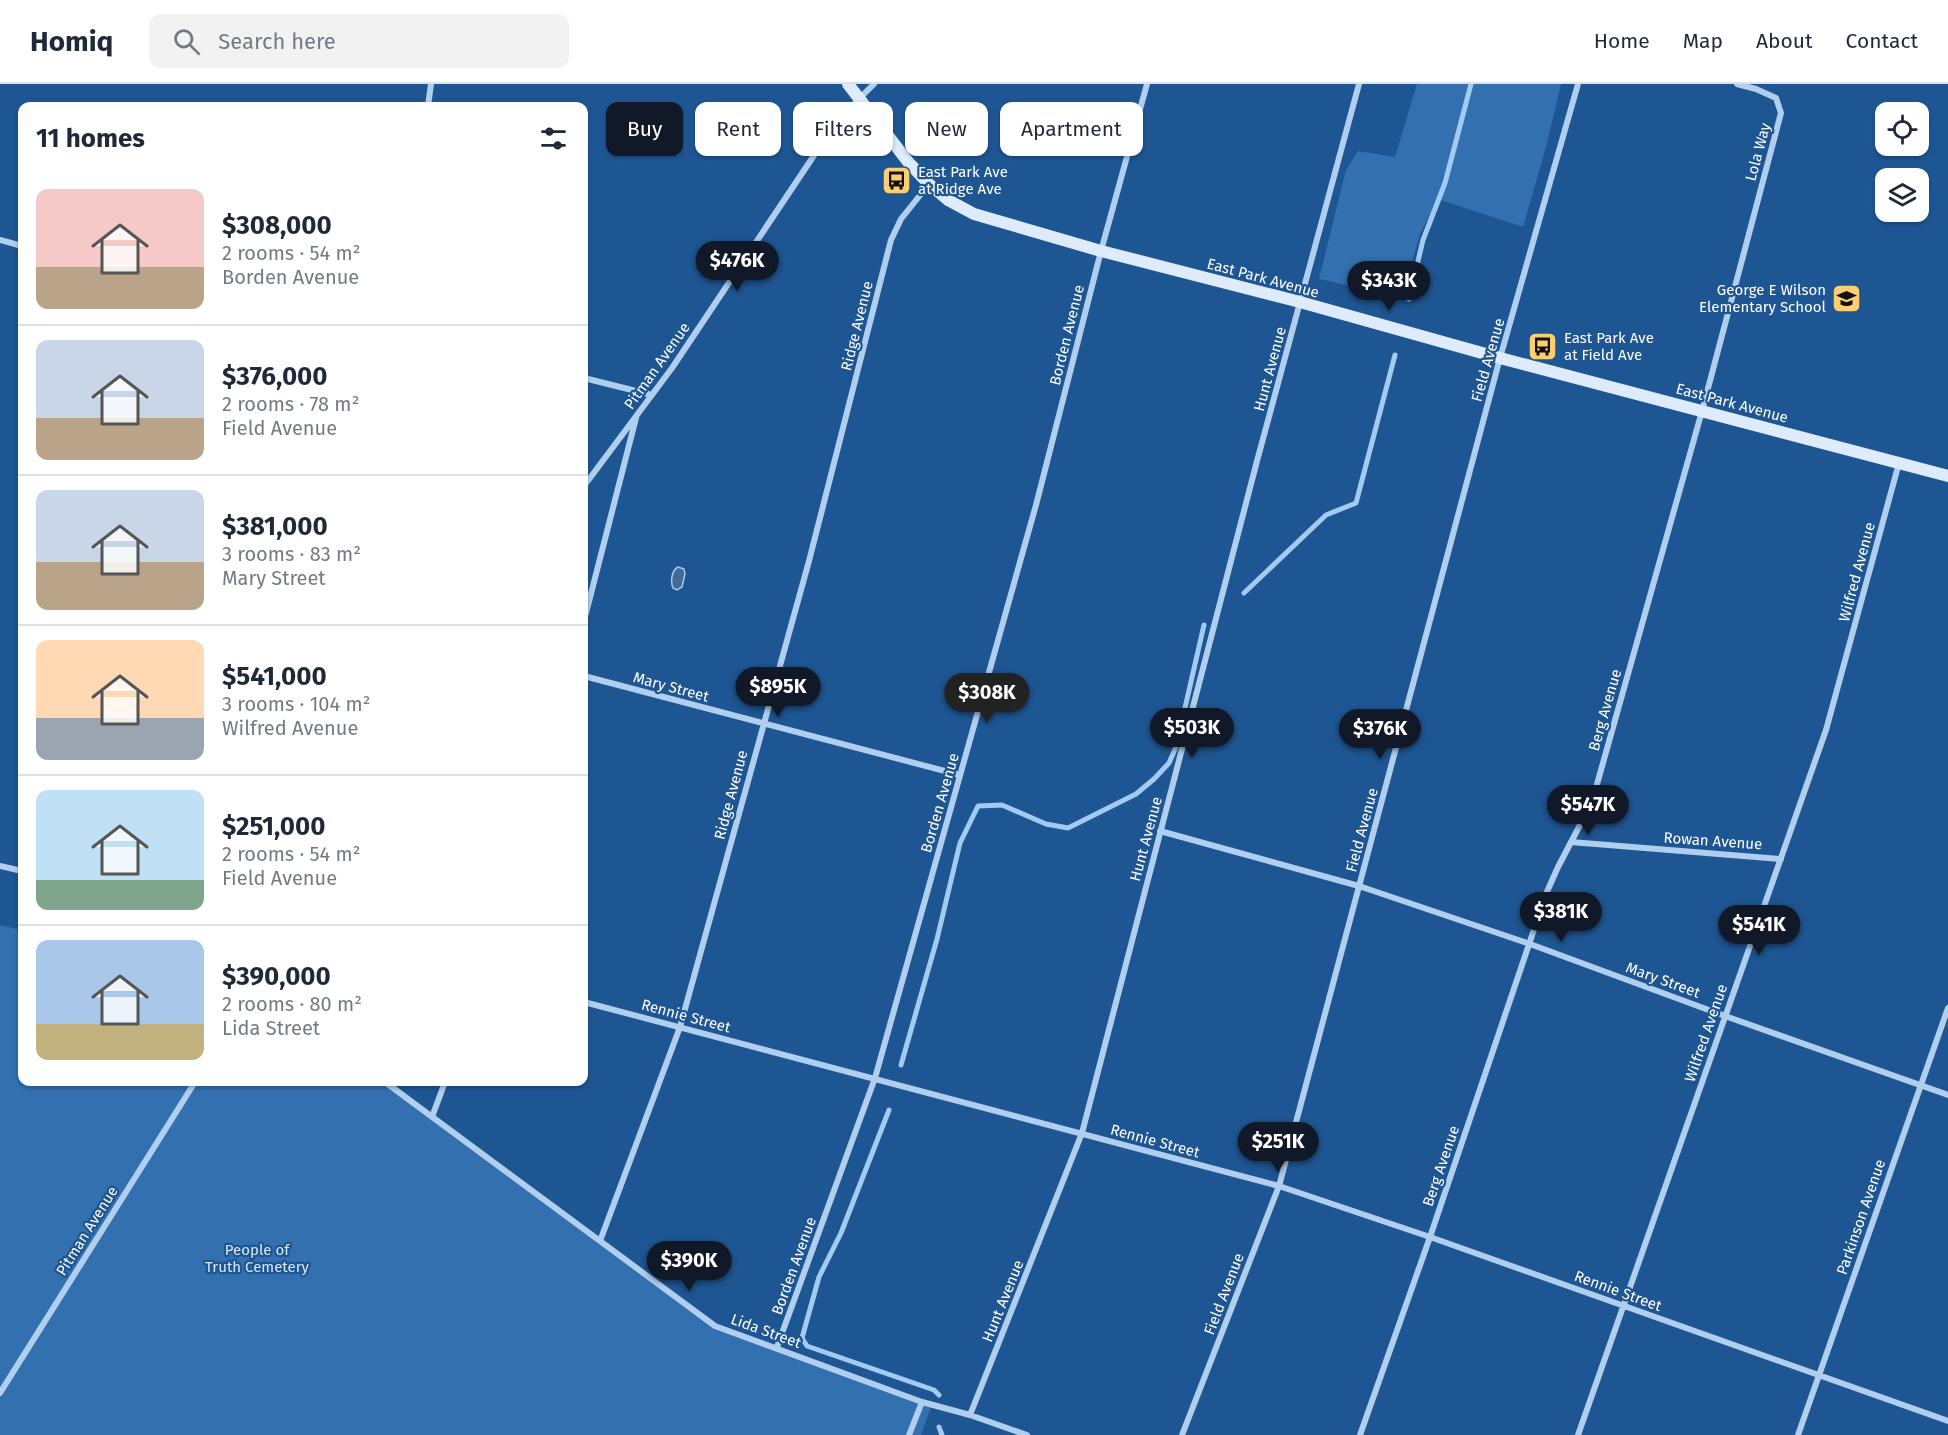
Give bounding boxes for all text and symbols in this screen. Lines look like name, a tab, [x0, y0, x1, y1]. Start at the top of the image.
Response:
search box	[149, 14, 569, 68]
text: Homiq	[30, 25, 113, 58]
icon: search	[170, 25, 203, 58]
text: Search here	[218, 28, 336, 55]
text: Home	[1594, 28, 1650, 54]
text: Map	[1683, 28, 1723, 54]
text: About	[1756, 28, 1813, 54]
text: Contact	[1846, 28, 1918, 54]
chip: Buy	[606, 102, 683, 156]
chip: Rent	[695, 102, 781, 156]
chip: Filters	[793, 102, 893, 156]
chip: New	[905, 102, 988, 156]
chip: Apartment	[1000, 102, 1143, 156]
map controls	[1875, 102, 1929, 222]
button: locate	[1875, 102, 1929, 156]
street label: Lola Way	[1742, 120, 1775, 183]
icon: filters	[537, 122, 570, 155]
text: 11 homes	[36, 123, 145, 154]
place label: East Park Ave at Ridge Ave	[918, 163, 1008, 198]
bus stop icon: East Park Ave at Ridge Ave	[881, 165, 913, 197]
button: layers	[1875, 168, 1929, 222]
text: $308,000	[222, 210, 332, 241]
icon: home	[84, 213, 156, 285]
text: 2 rooms · 54 m²	[222, 241, 361, 265]
pin: $476K	[695, 241, 779, 292]
text: $476K	[710, 248, 764, 272]
street label: East Park Avenue	[1205, 254, 1321, 302]
pin: $343K	[1347, 261, 1431, 312]
text: Borden Avenue	[222, 265, 359, 289]
text: $343K	[1361, 268, 1417, 292]
street label: Ridge Avenue	[837, 279, 877, 373]
place label: George E Wilson Elementary School	[1699, 281, 1827, 316]
street label: Borden Avenue	[1046, 283, 1088, 387]
school or university icon: George E Wilson Elementary School	[1831, 283, 1863, 315]
street label: Field Avenue	[1467, 316, 1509, 404]
street label: Pitman Avenue	[620, 319, 694, 413]
street label: Hunt Avenue	[1250, 325, 1290, 413]
place label: East Park Ave at Field Ave	[1564, 329, 1654, 364]
bus stop icon: East Park Ave at Field Ave	[1527, 331, 1559, 363]
text: $376,000	[222, 361, 328, 392]
icon: home	[84, 364, 156, 436]
street label: East Park Avenue	[1674, 379, 1790, 427]
text: 2 rooms · 78 m²	[222, 392, 359, 416]
text: Field Avenue	[222, 416, 337, 440]
text: $381,000	[222, 511, 328, 542]
icon: home	[84, 514, 156, 586]
street label: Wilfred Avenue	[1835, 520, 1879, 624]
text: 3 rooms · 83 m²	[222, 542, 361, 566]
text: Mary Street	[222, 566, 326, 590]
text: $541,000	[222, 661, 327, 692]
icon: home	[84, 664, 156, 736]
pin: $895K	[736, 667, 820, 718]
street label: Berg Avenue	[1585, 667, 1625, 753]
street label: Mary Street	[631, 668, 711, 706]
pin: $308K	[945, 673, 1029, 724]
text: $895K	[750, 674, 806, 698]
text: $308K	[958, 680, 1016, 704]
text: 3 rooms · 104 m²	[222, 692, 370, 716]
pin: $503K	[1150, 708, 1234, 759]
pin: $376K	[1338, 709, 1422, 760]
text: $503K	[1164, 715, 1220, 739]
text: Wilfred Avenue	[222, 716, 358, 740]
text: $376K	[1353, 716, 1407, 740]
street label: Ridge Avenue	[710, 748, 752, 842]
street label: Borden Avenue	[917, 751, 963, 855]
pin: $547K	[1546, 785, 1630, 836]
street label: Field Avenue	[1342, 786, 1382, 874]
text: $547K	[1561, 792, 1615, 816]
street label: Hunt Avenue	[1126, 795, 1166, 883]
text: $251,000	[222, 811, 325, 842]
icon: home	[84, 814, 156, 886]
street label: Rowan Avenue	[1663, 829, 1763, 853]
text: 2 rooms · 54 m²	[222, 842, 361, 866]
text: Field Avenue	[222, 866, 337, 890]
pin: $381K	[1519, 892, 1603, 943]
text: $381K	[1534, 899, 1588, 923]
pin: $541K	[1717, 905, 1801, 956]
text: $541K	[1732, 912, 1786, 936]
street label: Mary Street	[1623, 958, 1703, 1002]
text: $390,000	[222, 961, 331, 992]
icon: home	[84, 964, 156, 1036]
street label: Wilfred Avenue	[1681, 982, 1731, 1084]
text: 2 rooms · 80 m²	[222, 992, 362, 1016]
street label: Rennie Street	[639, 995, 733, 1037]
text: Lida Street	[222, 1016, 320, 1040]
street label: Rennie Street	[1108, 1120, 1202, 1162]
pin: $251K	[1236, 1122, 1320, 1173]
street label: Berg Avenue	[1419, 1123, 1463, 1209]
text: $251K	[1252, 1129, 1304, 1153]
street label: Parkinson Avenue	[1833, 1157, 1889, 1277]
street label: Pitman Avenue	[52, 1183, 122, 1279]
street label: Borden Avenue	[768, 1215, 820, 1317]
park label: People of Truth Cemetery	[205, 1241, 310, 1276]
pin: $390K	[647, 1241, 731, 1292]
text: $390K	[661, 1248, 717, 1272]
street label: Field Avenue	[1200, 1250, 1248, 1338]
street label: Hunt Avenue	[978, 1257, 1028, 1345]
street label: Rennie Street	[1572, 1267, 1665, 1315]
street label: Lida Street	[728, 1310, 804, 1352]

